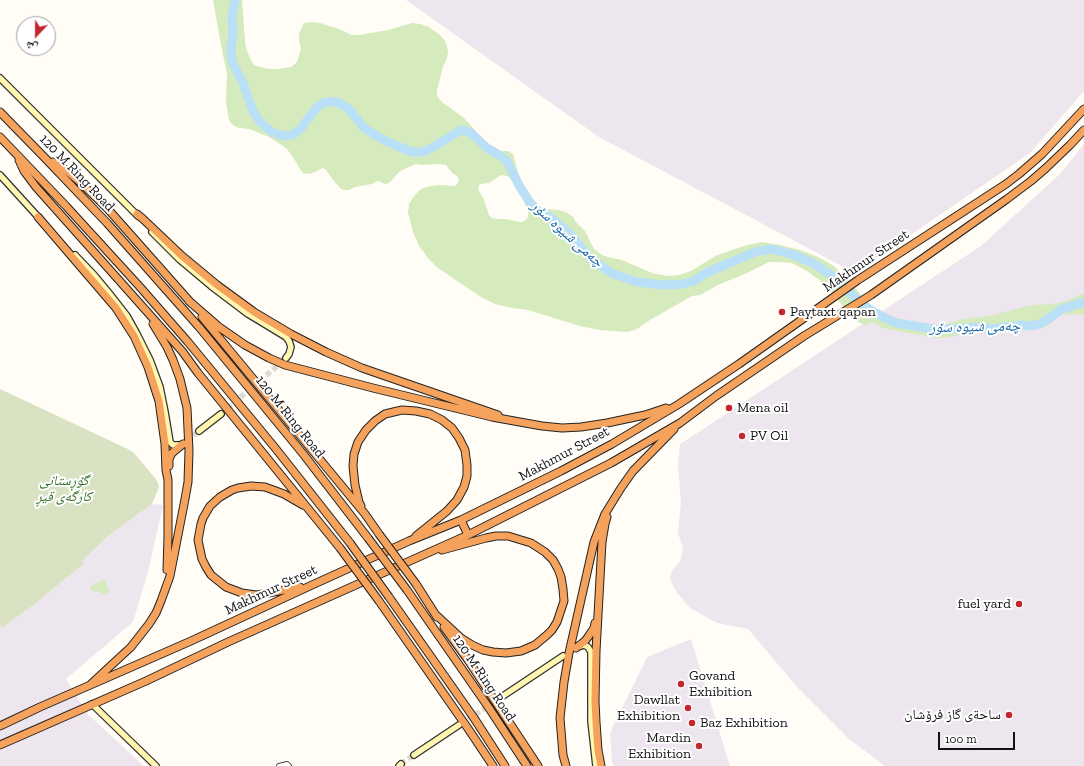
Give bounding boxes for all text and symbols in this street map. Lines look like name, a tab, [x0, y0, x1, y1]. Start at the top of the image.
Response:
north arrow	[16, 16, 56, 56]
text: ش	[24, 38, 40, 55]
street label: 120 M Ring Road	[36, 131, 118, 215]
water label: چەمی شیوە سۆر	[527, 197, 607, 271]
street label: Makhmur Street	[820, 226, 912, 296]
place label: Paytaxt qapan	[790, 304, 876, 320]
marker: Paytaxt qapan	[777, 307, 787, 317]
water label: چەمی شیوە سۆر	[929, 317, 1021, 337]
street label: 120 M Ring Road	[252, 373, 328, 461]
place label: Mena oil	[737, 400, 788, 416]
marker: Mena oil	[724, 403, 734, 413]
street label: Makhmur Street	[516, 423, 612, 485]
place label: PV Oil	[750, 428, 788, 444]
marker: PV Oil	[737, 431, 747, 441]
park label: گۆڕستانی کارگەی قیڕ	[36, 473, 92, 506]
street label: Makhmur Street	[222, 561, 320, 619]
place label: fuel yard	[958, 596, 1011, 612]
marker: fuel yard	[1014, 599, 1024, 609]
street label: 120 M Ring Road	[449, 631, 519, 725]
place label: Govand Exhibition	[689, 668, 752, 700]
marker: Govand Exhibition	[676, 679, 686, 689]
place label: Dawllat Exhibition	[617, 692, 680, 724]
marker: Dawllat Exhibition	[683, 703, 693, 713]
place label: ساحةی گاز فرۆشان	[904, 707, 1001, 723]
marker: ساحةی گاز فرۆشان	[1004, 710, 1014, 720]
place label: Baz Exhibition	[700, 715, 788, 731]
marker: Baz Exhibition	[687, 718, 697, 728]
scale bar	[940, 724, 1017, 750]
place label: Mardin Exhibition	[628, 730, 691, 762]
text: 100 m	[945, 732, 977, 746]
marker: Mardin Exhibition	[694, 741, 704, 751]

